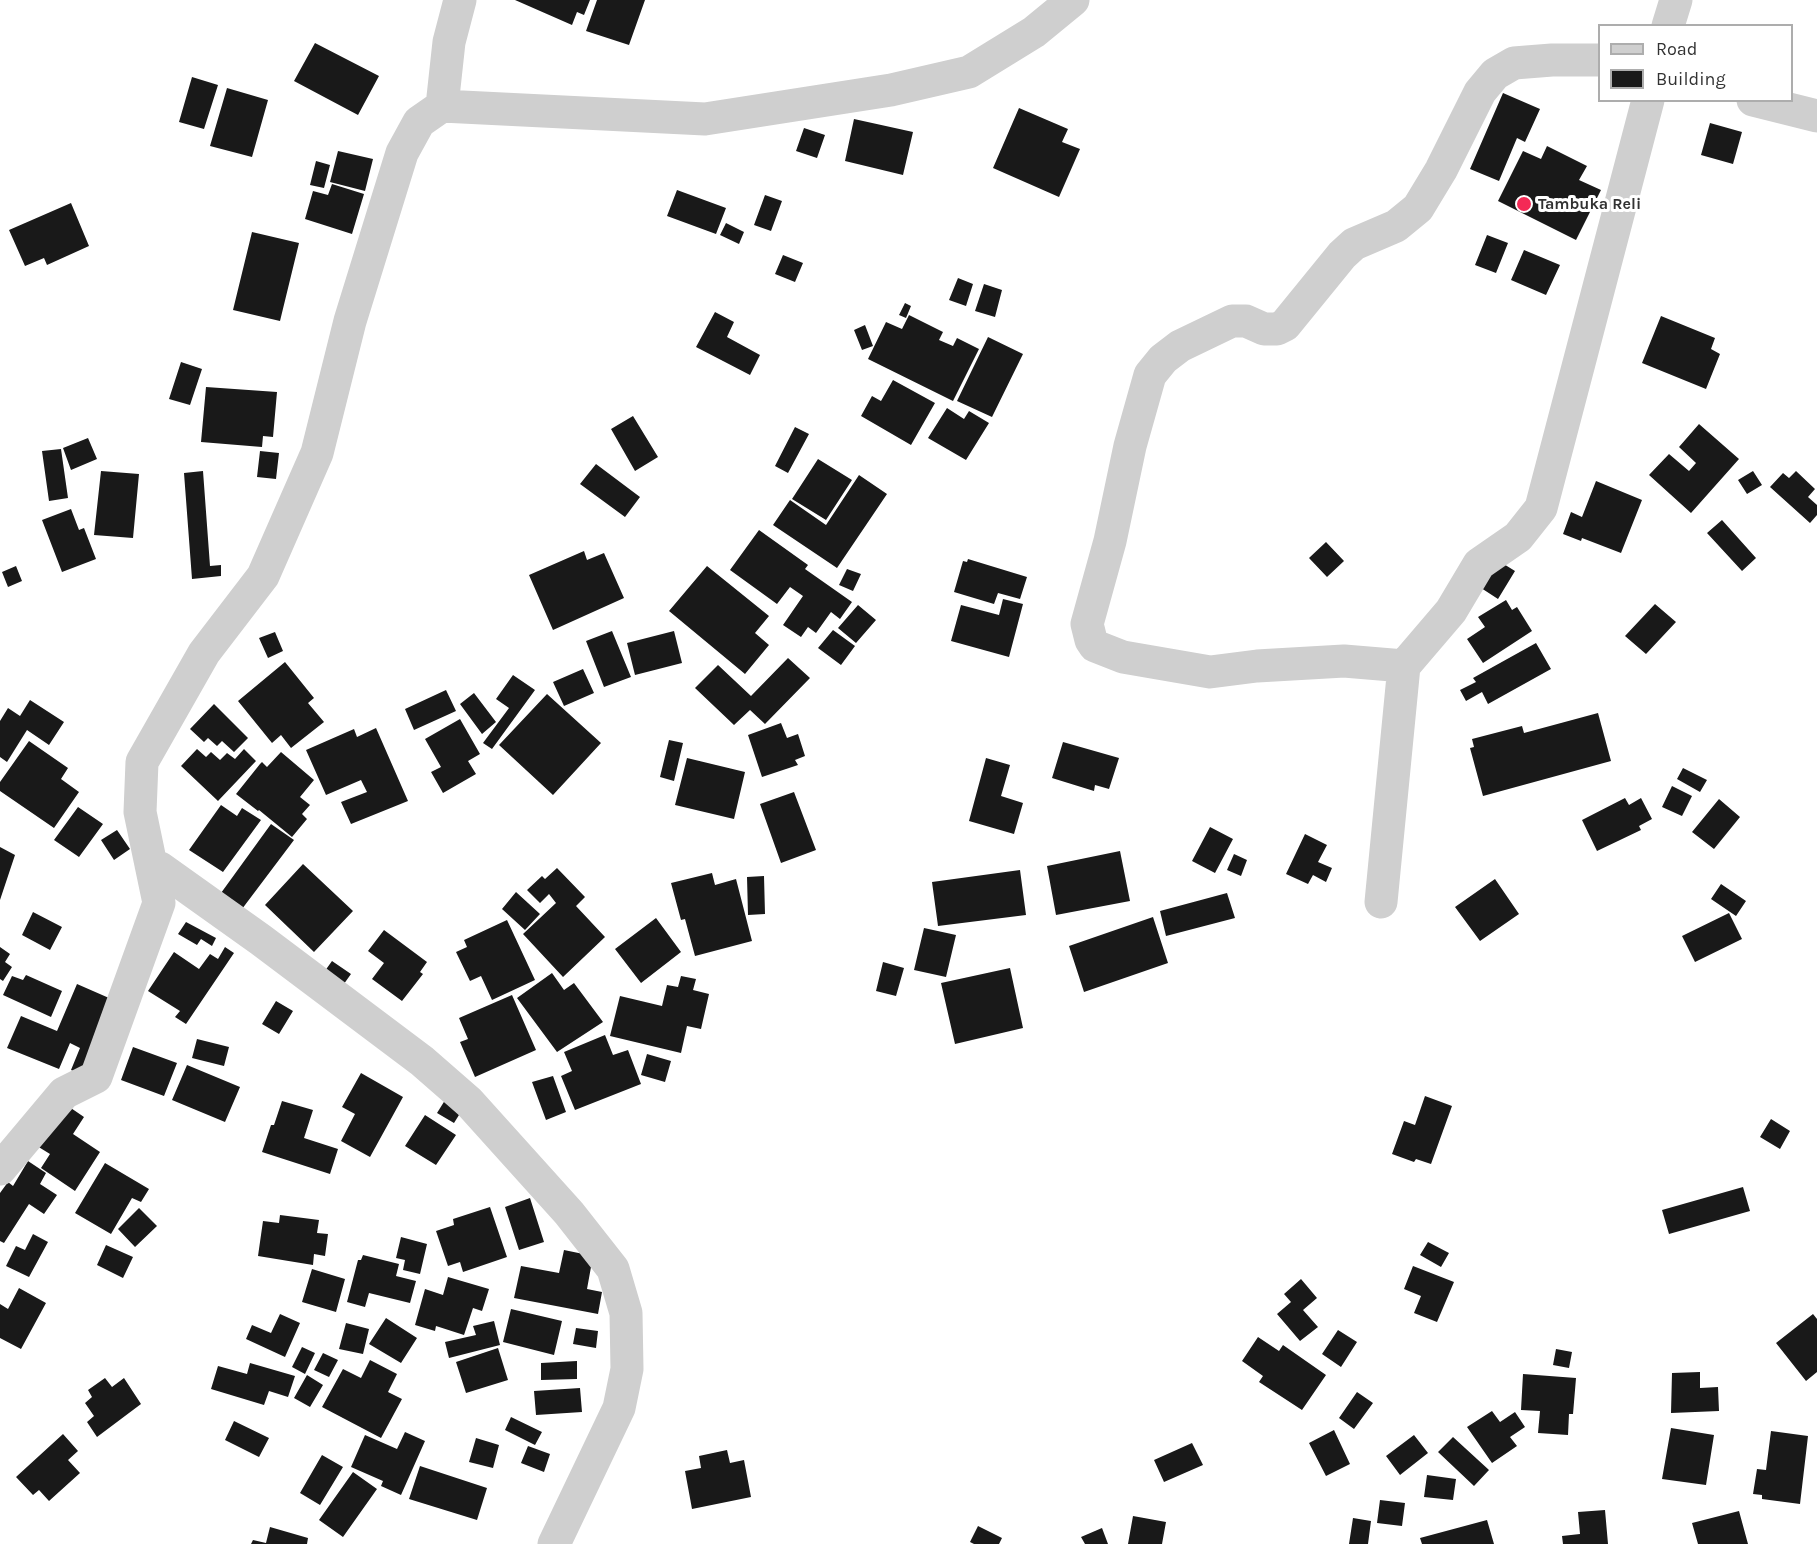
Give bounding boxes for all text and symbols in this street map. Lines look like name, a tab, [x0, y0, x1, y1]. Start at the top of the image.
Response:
legend	[1598, 24, 1793, 102]
text: Road	[1656, 38, 1697, 60]
text: Building	[1656, 68, 1726, 90]
place label: Tambuka Reli	[1538, 194, 1641, 214]
marker: Tambuka Reli	[1515, 195, 1533, 213]

